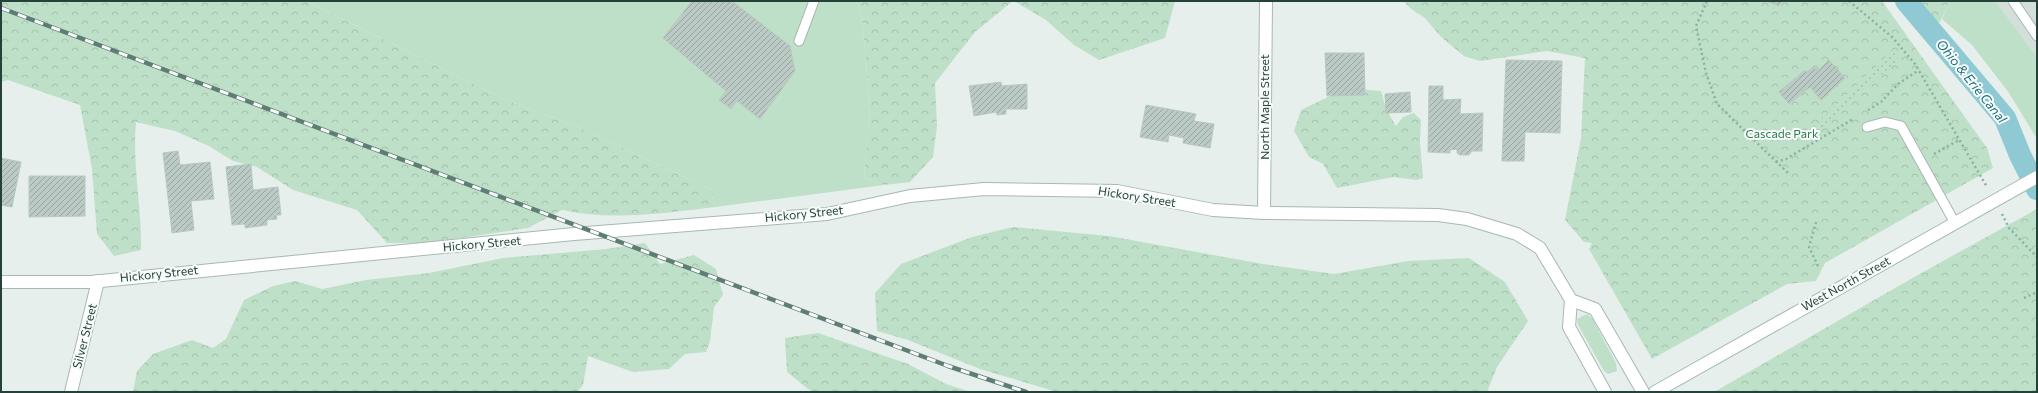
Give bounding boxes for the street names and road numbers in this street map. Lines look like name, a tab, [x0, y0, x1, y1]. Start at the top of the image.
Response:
street label: North Maple Street	[1257, 54, 1271, 160]
street label: Hickory Street	[1097, 183, 1177, 209]
street label: Hickory Street	[764, 202, 844, 224]
street label: Hickory Street	[442, 233, 522, 253]
street label: West North Street	[1799, 253, 1892, 313]
street label: Hickory Street	[119, 262, 199, 284]
street label: Silver Street	[69, 302, 99, 370]

